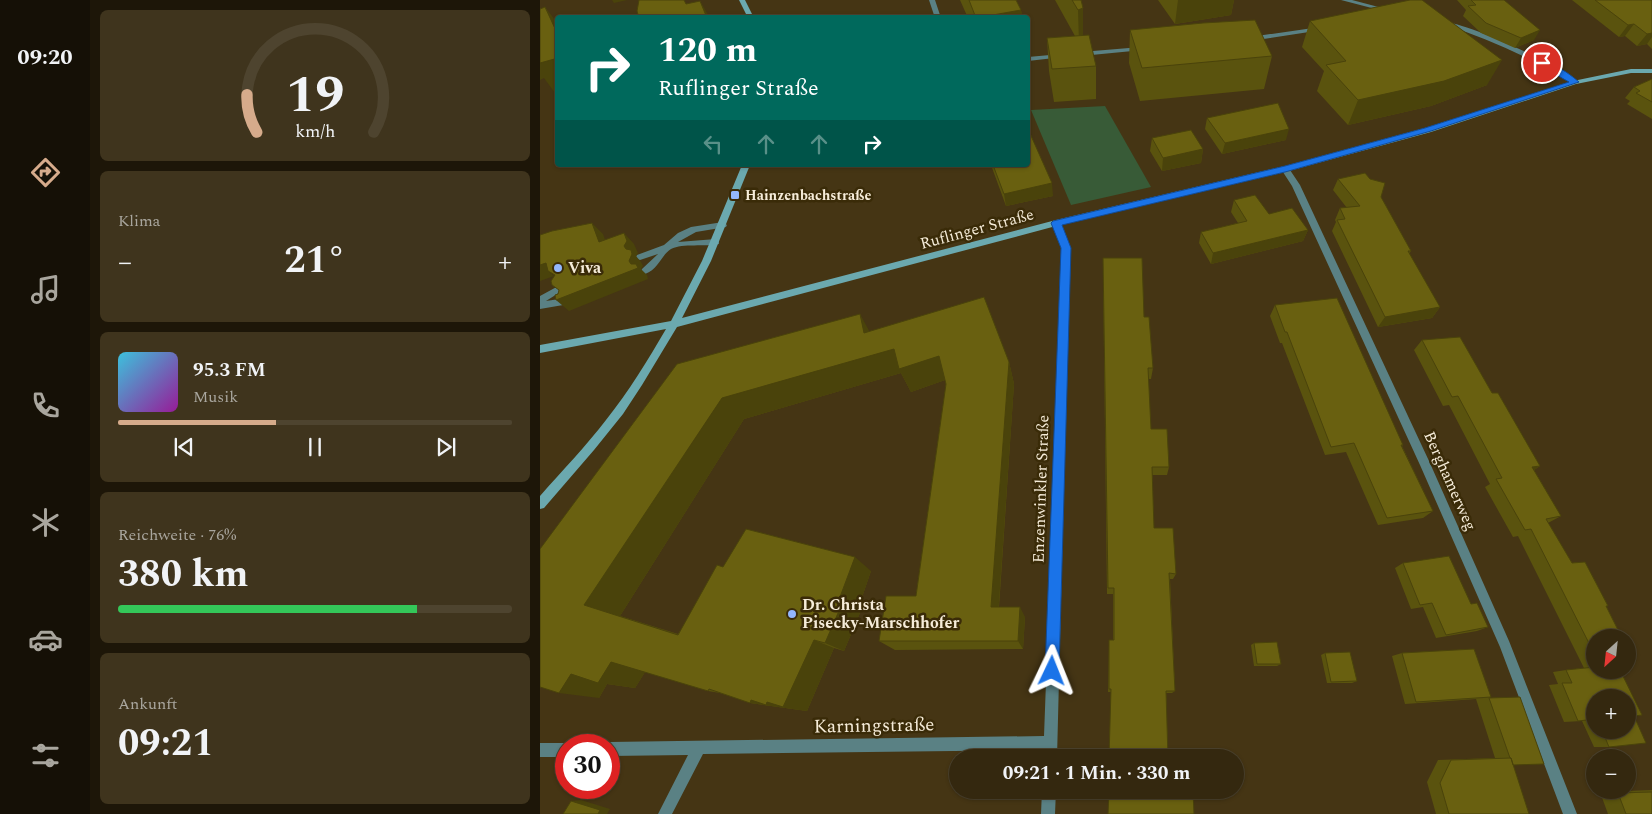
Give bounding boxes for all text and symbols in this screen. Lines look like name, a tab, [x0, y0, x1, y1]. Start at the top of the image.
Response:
text: 120 m	[658, 24, 757, 77]
icon: right	[575, 35, 640, 100]
text: 09:20	[17, 41, 73, 74]
pin	[1521, 42, 1563, 84]
icon: arrive	[1528, 49, 1556, 77]
text: 19	[286, 56, 344, 135]
text: Ruflinger Straße	[658, 72, 819, 105]
text: km/h	[295, 118, 335, 145]
icon: left	[699, 130, 727, 158]
icon: ahead	[752, 130, 780, 158]
icon: ahead	[805, 130, 833, 158]
icon: right	[858, 130, 886, 158]
icon: directions	[28, 155, 63, 190]
place label: Hainzenbachstraße	[745, 185, 871, 206]
marker: Hainzenbachstraße	[729, 189, 741, 201]
street label: Ruflinger Straße	[917, 202, 1037, 256]
text: Klima	[118, 209, 160, 233]
text: 21°	[284, 232, 346, 290]
text: −	[118, 241, 132, 284]
text: +	[498, 241, 512, 284]
place label: Viva	[568, 256, 602, 280]
marker: Viva	[552, 262, 564, 274]
icon: music	[28, 272, 63, 307]
text: 95.3 FM	[193, 356, 266, 385]
text: Musik	[193, 385, 238, 409]
icon: phone	[28, 388, 63, 423]
street label: Enzenwinkler Straße	[1026, 414, 1056, 564]
street label: Berghamerweg	[1417, 427, 1483, 535]
icon: previous	[170, 433, 198, 461]
icon: pause	[301, 433, 329, 461]
icon: next	[432, 433, 460, 461]
icon: climate	[28, 505, 63, 540]
text: Reichweite · 76%	[118, 523, 236, 547]
text: 380 km	[118, 546, 249, 604]
place label: Dr. Christa Pisecky-Marschhofer	[802, 593, 959, 635]
marker: Dr. Christa Pisecky-Marschhofer	[786, 608, 798, 620]
icon: car	[28, 622, 63, 657]
north arrow	[1586, 629, 1636, 679]
map controls	[1586, 629, 1636, 799]
position arrow	[1025, 644, 1077, 696]
button: +	[1586, 689, 1636, 739]
text: Ankunft	[118, 692, 177, 716]
street label: Karningstraße	[813, 710, 935, 742]
text: 09:21	[118, 715, 213, 773]
speed limit sign: 30	[555, 734, 620, 799]
icon: filters	[28, 738, 63, 773]
button: −	[1586, 749, 1636, 799]
text: 09:21 · 1 Min. · 330 m	[1003, 759, 1190, 788]

